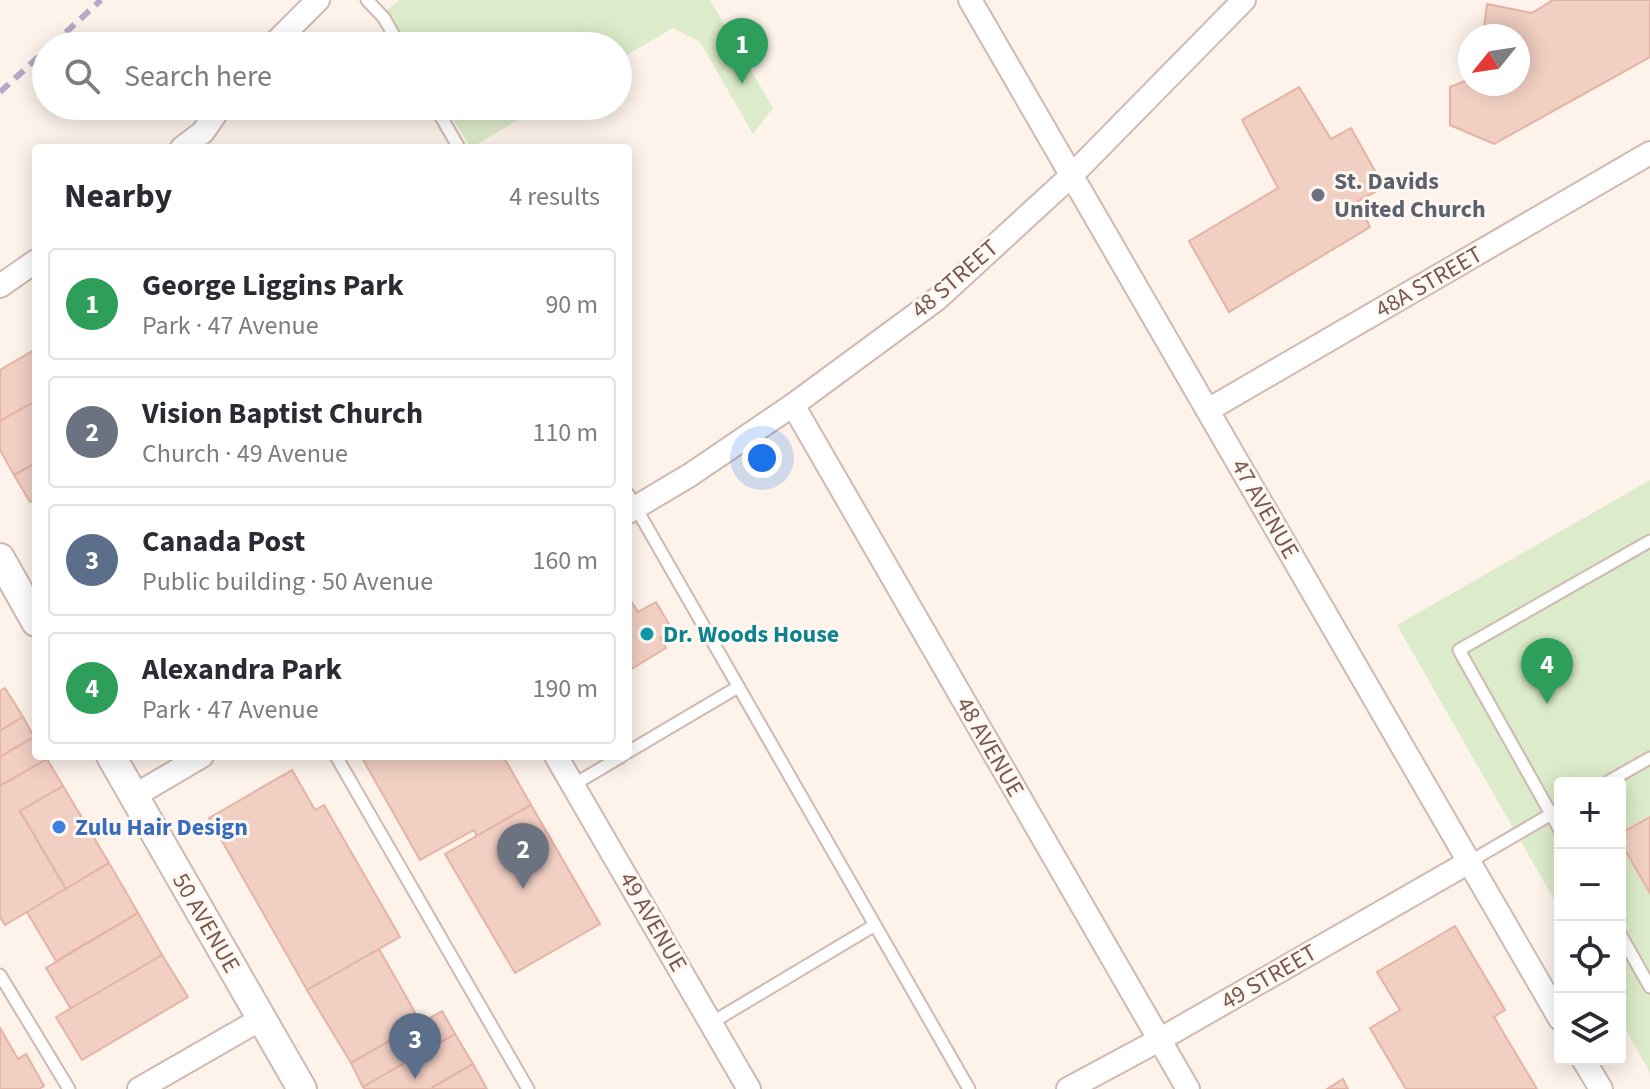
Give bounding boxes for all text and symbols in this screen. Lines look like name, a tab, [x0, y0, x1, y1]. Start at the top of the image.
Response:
pin: 1	[716, 18, 768, 84]
north arrow	[1458, 24, 1530, 96]
search box	[32, 32, 632, 120]
icon: search	[60, 54, 104, 98]
text: Search here	[124, 55, 272, 98]
place label: St. Davids United Church	[1334, 164, 1486, 227]
text: Nearby	[64, 172, 172, 221]
text: 4 results	[509, 178, 600, 215]
marker: St. Davids United Church	[1309, 186, 1327, 204]
street label: 48 STREET	[904, 231, 1006, 327]
street label: 48A STREET	[1369, 237, 1489, 327]
text: George Liggins Park	[142, 264, 404, 307]
text: 1	[85, 286, 99, 323]
text: 90 m	[545, 286, 598, 323]
text: Park · 47 Avenue	[142, 307, 319, 344]
text: Vision Baptist Church	[142, 392, 423, 435]
text: 2	[85, 414, 99, 451]
text: 110 m	[532, 414, 598, 451]
text: Church · 49 Avenue	[142, 435, 348, 472]
your location	[742, 438, 782, 478]
street label: 47 AVENUE	[1222, 453, 1308, 565]
text: Canada Post	[142, 520, 305, 563]
text: 3	[85, 542, 99, 579]
text: 160 m	[532, 542, 598, 579]
text: Public building · 50 Avenue	[142, 563, 433, 600]
place label: Dr. Woods House	[663, 617, 839, 652]
marker: Dr. Woods House	[638, 625, 656, 643]
pin: 4	[1521, 638, 1573, 704]
text: Alexandra Park	[142, 648, 342, 691]
text: 4	[85, 670, 99, 707]
text: 190 m	[532, 670, 598, 707]
text: Park · 47 Avenue	[142, 691, 319, 728]
street label: 48 AVENUE	[947, 691, 1033, 803]
map controls	[1554, 777, 1626, 1065]
button: +	[1554, 777, 1626, 849]
place label: Zulu Hair Design	[75, 810, 248, 845]
marker: Zulu Hair Design	[50, 818, 68, 836]
pin: 2	[497, 823, 549, 889]
button: −	[1554, 849, 1626, 921]
street label: 49 AVENUE	[610, 866, 696, 978]
street label: 50 AVENUE	[163, 867, 249, 979]
button: locate	[1554, 921, 1626, 993]
street label: 49 STREET	[1214, 935, 1324, 1019]
button: layers	[1554, 993, 1626, 1065]
pin: 3	[389, 1013, 441, 1079]

